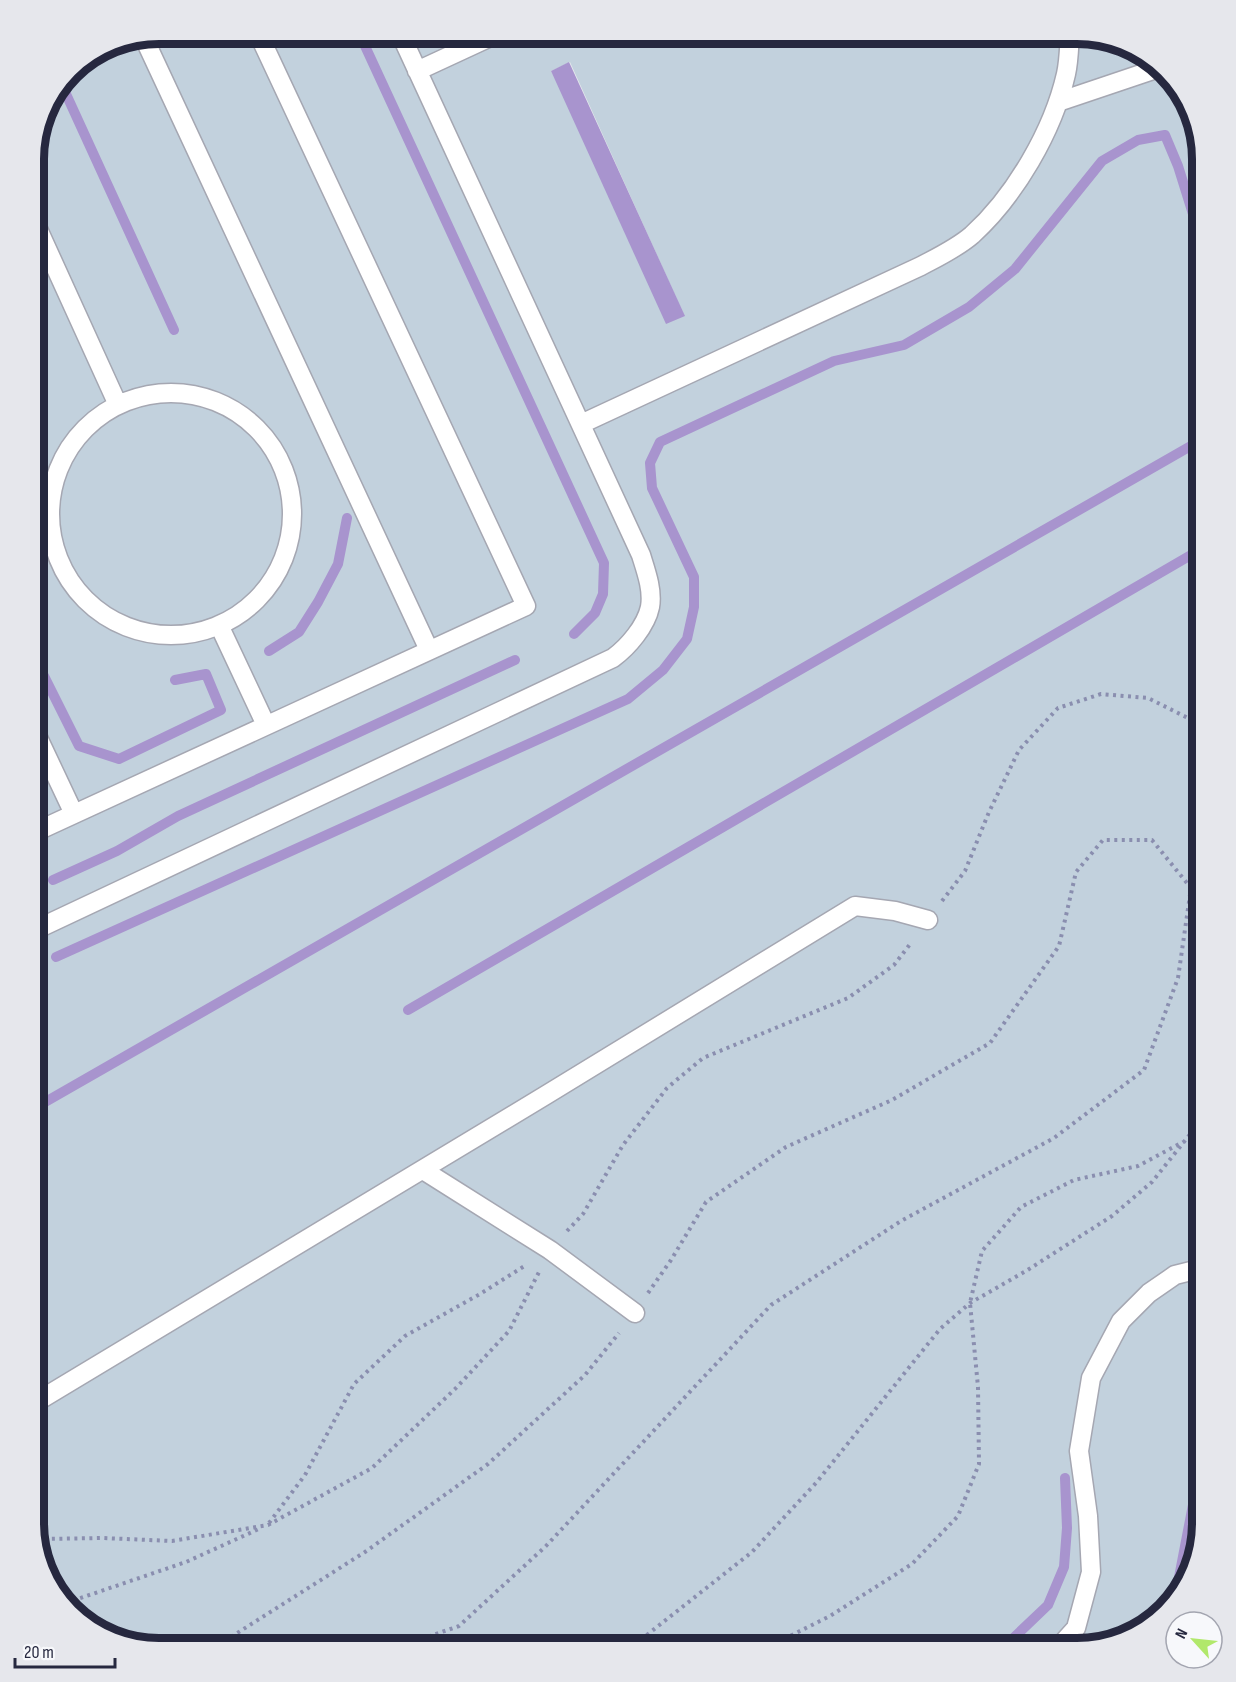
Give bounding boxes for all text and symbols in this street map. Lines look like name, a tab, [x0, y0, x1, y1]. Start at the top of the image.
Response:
north arrow	[1164, 1610, 1224, 1670]
text: N	[1172, 1626, 1192, 1642]
scale bar	[15, 1631, 116, 1669]
text: 20 m	[24, 1642, 54, 1663]

